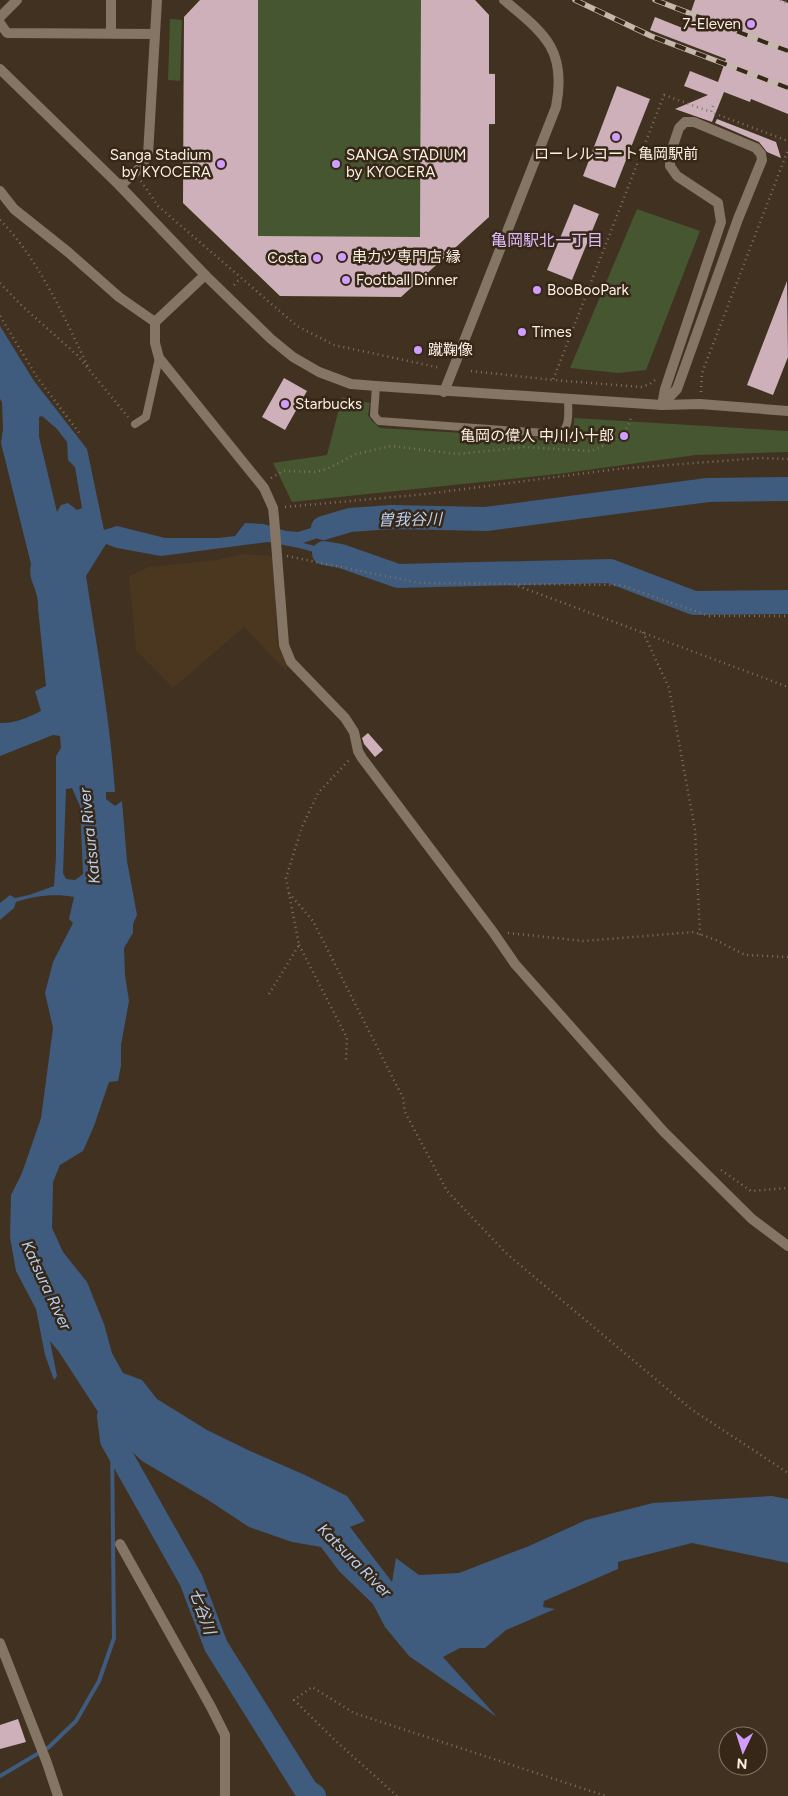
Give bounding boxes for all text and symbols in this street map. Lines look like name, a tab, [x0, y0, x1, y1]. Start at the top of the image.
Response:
place label: 7-Eleven	[682, 15, 741, 33]
marker: 7-Eleven	[745, 18, 757, 30]
marker: ローレルコート亀岡駅前	[610, 131, 622, 143]
place label: ローレルコート亀岡駅前	[534, 145, 698, 163]
place label: Sanga Stadium by KYOCERA	[110, 146, 211, 181]
place label: SANGA STADIUM by KYOCERA	[346, 146, 466, 181]
marker: Sanga Stadium by KYOCERA	[215, 158, 227, 170]
marker: SANGA STADIUM by KYOCERA	[330, 158, 342, 170]
district label: 亀岡駅北一丁目	[491, 231, 603, 250]
place label: 串カツ専門店 縁	[352, 248, 461, 266]
place label: Costa	[267, 249, 307, 267]
marker: 串カツ専門店 縁	[336, 251, 348, 263]
marker: Costa	[311, 252, 323, 264]
place label: Football Dinner	[356, 271, 458, 289]
marker: Football Dinner	[340, 274, 352, 286]
place label: BooBooPark	[547, 281, 629, 299]
marker: BooBooPark	[531, 284, 543, 296]
place label: Times	[532, 323, 572, 341]
marker: Times	[516, 326, 528, 338]
place label: 蹴鞠像	[428, 341, 473, 359]
marker: 蹴鞠像	[412, 344, 424, 356]
place label: Starbucks	[295, 395, 362, 413]
marker: Starbucks	[279, 398, 291, 410]
place label: 亀岡の偉人 中川小十郎	[460, 427, 614, 445]
marker: 亀岡の偉人 中川小十郎	[618, 430, 630, 442]
water label: 曽我谷川	[378, 509, 444, 530]
water label: Katsura River	[75, 786, 104, 885]
water label: Katsura River	[18, 1237, 76, 1333]
water label: Katsura River	[314, 1520, 396, 1602]
water label: 七谷川	[185, 1585, 220, 1639]
north arrow	[718, 1726, 768, 1776]
text: N	[736, 1755, 748, 1772]

